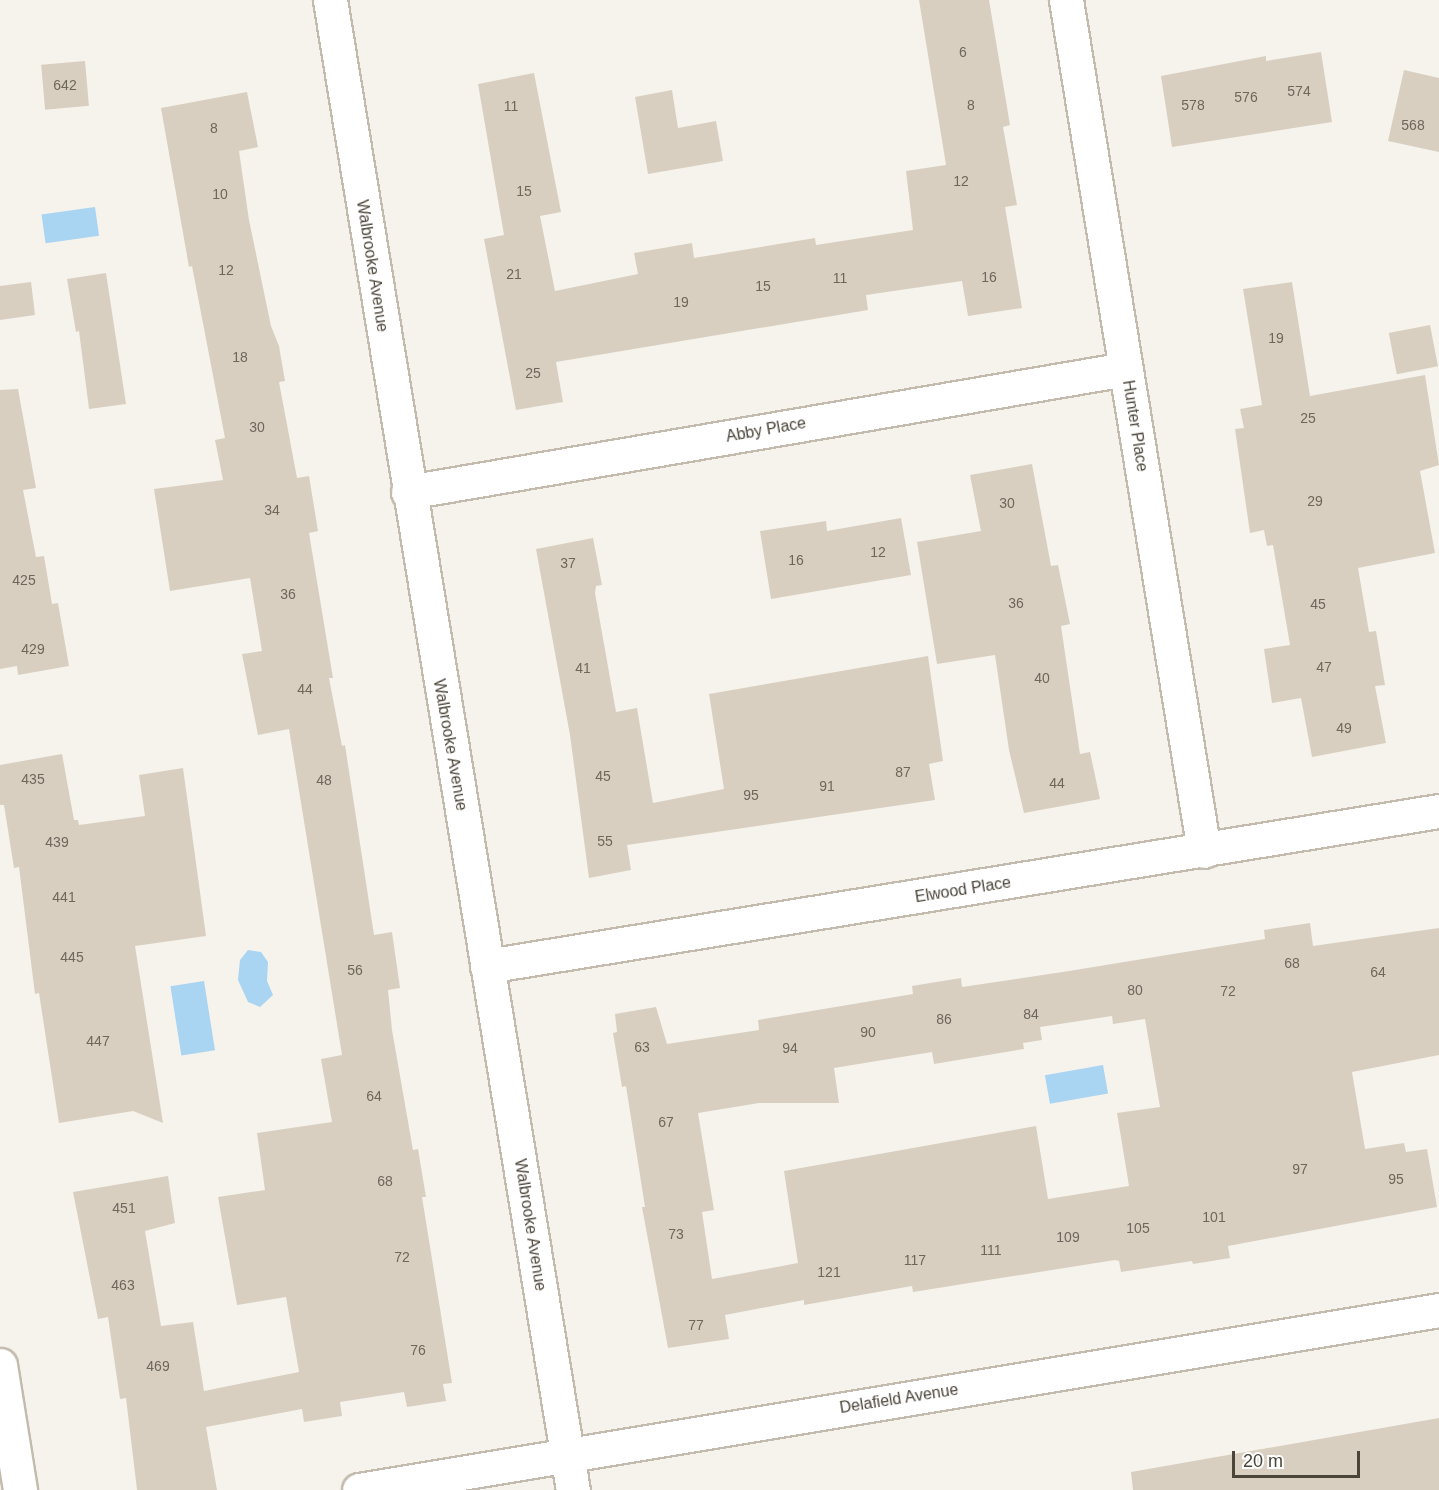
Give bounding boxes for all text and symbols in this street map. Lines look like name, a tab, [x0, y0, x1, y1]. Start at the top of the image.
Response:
house number: 6	[959, 44, 967, 60]
house number: 642	[53, 77, 77, 93]
house number: 574	[1287, 83, 1311, 99]
house number: 576	[1234, 89, 1258, 105]
house number: 8	[967, 97, 975, 113]
house number: 578	[1181, 97, 1205, 113]
house number: 11	[504, 98, 518, 114]
house number: 568	[1401, 117, 1425, 133]
house number: 8	[210, 120, 218, 136]
house number: 12	[953, 173, 969, 189]
house number: 15	[516, 183, 532, 199]
house number: 10	[212, 186, 228, 202]
street label: Walbrooke Avenue	[352, 198, 392, 334]
house number: 12	[218, 262, 234, 278]
house number: 21	[506, 266, 522, 282]
house number: 16	[981, 269, 997, 285]
house number: 11	[833, 270, 847, 286]
house number: 15	[755, 278, 771, 294]
house number: 19	[673, 294, 689, 310]
house number: 19	[1268, 330, 1284, 346]
house number: 18	[232, 349, 248, 365]
house number: 25	[525, 365, 541, 381]
street label: Hunter Place	[1118, 379, 1152, 473]
house number: 25	[1300, 410, 1316, 426]
street label: Abby Place	[724, 414, 808, 446]
house number: 30	[249, 419, 265, 435]
house number: 29	[1307, 493, 1323, 509]
house number: 30	[999, 495, 1015, 511]
house number: 34	[264, 502, 280, 518]
house number: 12	[870, 544, 886, 560]
house number: 16	[788, 552, 804, 568]
house number: 37	[560, 555, 576, 571]
house number: 425	[12, 572, 36, 588]
house number: 36	[280, 586, 296, 602]
house number: 36	[1008, 595, 1024, 611]
house number: 45	[1310, 596, 1326, 612]
house number: 429	[21, 641, 45, 657]
house number: 47	[1316, 659, 1332, 675]
house number: 41	[575, 660, 591, 676]
house number: 40	[1034, 670, 1050, 686]
street label: Walbrooke Avenue	[429, 677, 471, 813]
house number: 44	[297, 681, 313, 697]
house number: 49	[1336, 720, 1352, 736]
house number: 87	[895, 764, 911, 780]
house number: 45	[595, 768, 611, 784]
house number: 435	[21, 771, 45, 787]
house number: 48	[316, 772, 332, 788]
house number: 44	[1049, 775, 1065, 791]
house number: 91	[819, 778, 835, 794]
house number: 95	[743, 787, 759, 803]
house number: 55	[597, 833, 613, 849]
house number: 439	[45, 834, 69, 850]
street label: Elwood Place	[914, 873, 1012, 907]
house number: 441	[52, 889, 76, 905]
house number: 445	[60, 949, 84, 965]
house number: 68	[1284, 955, 1300, 971]
house number: 56	[347, 962, 363, 978]
house number: 64	[1370, 964, 1386, 980]
house number: 80	[1127, 982, 1143, 998]
house number: 72	[1220, 983, 1236, 999]
house number: 84	[1023, 1006, 1039, 1022]
house number: 86	[936, 1011, 952, 1027]
house number: 90	[860, 1024, 876, 1040]
house number: 447	[86, 1033, 110, 1049]
house number: 63	[634, 1039, 650, 1055]
house number: 94	[782, 1040, 798, 1056]
house number: 64	[366, 1088, 382, 1104]
house number: 67	[658, 1114, 674, 1130]
street label: Walbrooke Avenue	[510, 1157, 550, 1293]
house number: 97	[1292, 1161, 1308, 1177]
house number: 95	[1388, 1171, 1404, 1187]
house number: 68	[377, 1173, 393, 1189]
house number: 451	[112, 1200, 136, 1216]
house number: 101	[1202, 1209, 1226, 1225]
house number: 105	[1126, 1220, 1150, 1236]
house number: 73	[668, 1226, 684, 1242]
house number: 109	[1056, 1229, 1080, 1245]
house number: 111	[980, 1242, 1002, 1258]
house number: 72	[394, 1249, 410, 1265]
house number: 117	[904, 1252, 926, 1268]
house number: 121	[817, 1264, 841, 1280]
house number: 463	[111, 1277, 135, 1293]
house number: 77	[688, 1317, 704, 1333]
house number: 76	[410, 1342, 426, 1358]
house number: 469	[146, 1358, 170, 1374]
street label: Delafield Avenue	[838, 1380, 960, 1418]
scale bar	[1235, 1439, 1362, 1477]
text: 20 m	[1243, 1451, 1283, 1471]

